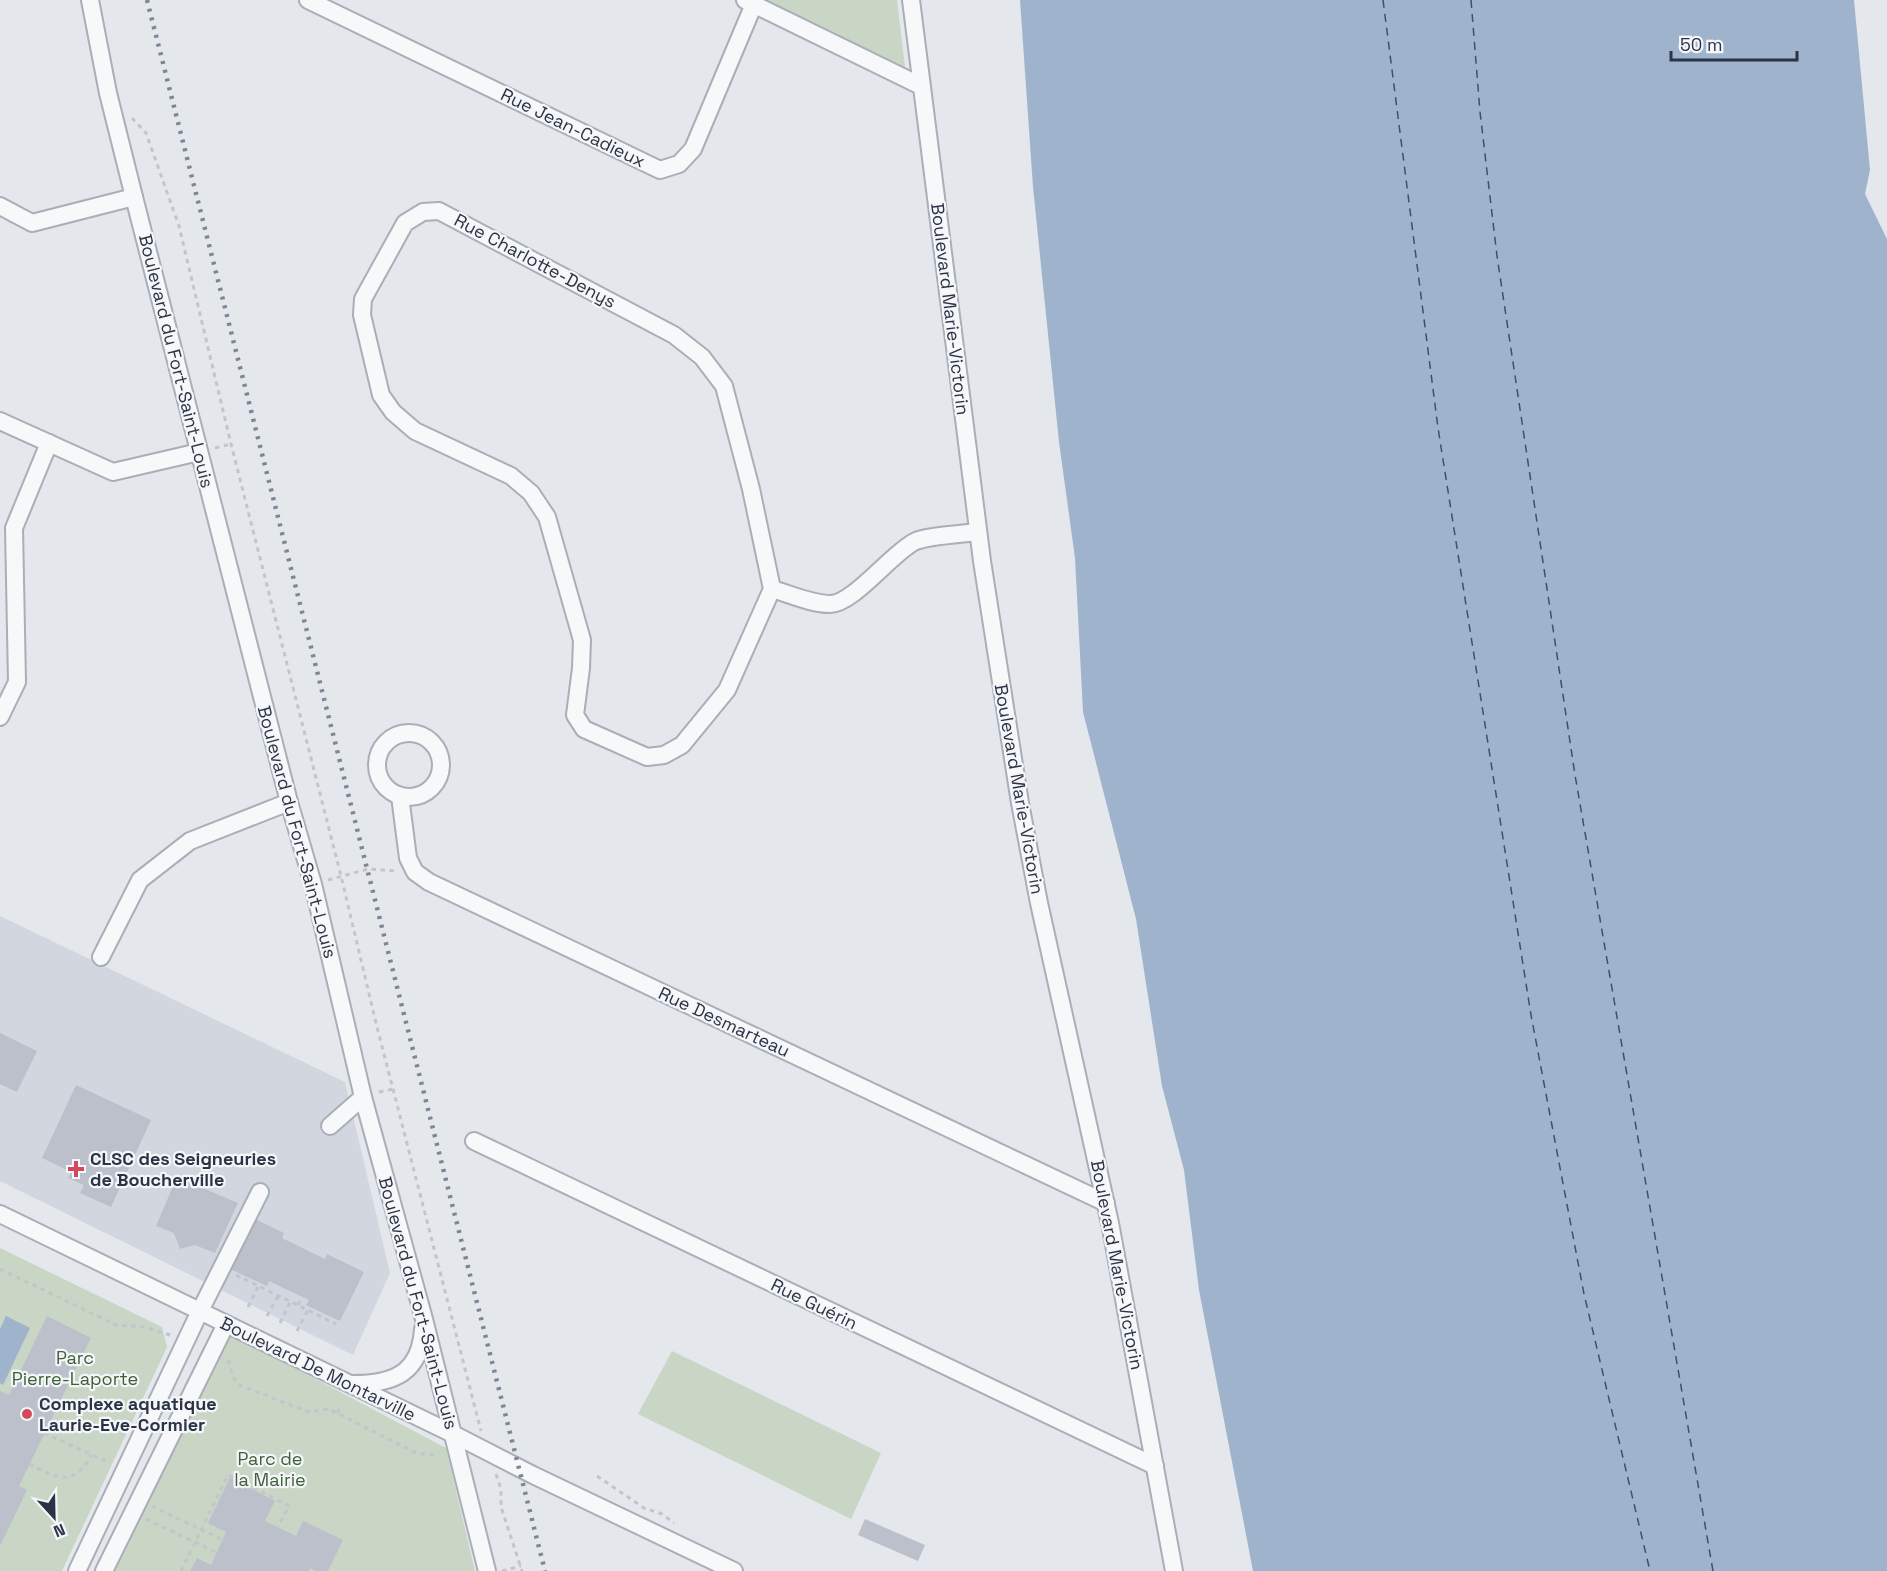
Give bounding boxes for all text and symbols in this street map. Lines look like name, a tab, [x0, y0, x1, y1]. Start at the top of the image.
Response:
scale bar	[1671, 24, 1797, 62]
text: 50 m	[1680, 33, 1722, 56]
street label: Rue Jean-Cadieux	[497, 83, 649, 173]
street label: Boulevard Marie-Victorin	[926, 202, 975, 416]
street label: Rue Charlotte-Denys	[450, 208, 620, 313]
street label: Boulevard du Fort-Saint-Louis	[134, 232, 219, 490]
street label: Boulevard Marie-Victorin	[990, 682, 1049, 896]
street label: Boulevard du Fort-Saint-Louis	[253, 703, 342, 961]
street label: Rue Desmarteau	[655, 981, 793, 1062]
place label: CLSC des Seigneuries de Boucherville	[90, 1147, 276, 1191]
street label: Boulevard Marie-Victorin	[1086, 1158, 1149, 1372]
marker: CLSC des Seigneuries de Boucherville	[67, 1160, 85, 1178]
street label: Boulevard du Fort-Saint-Louis	[374, 1174, 463, 1432]
street label: Rue Guérin	[767, 1273, 861, 1334]
street label: Boulevard De Montarville	[217, 1311, 420, 1426]
park label: Parc Pierre-Laporte	[12, 1346, 138, 1390]
place label: Complexe aquatique Laurie-Eve-Cormier	[39, 1392, 217, 1436]
marker: Complexe aquatique Laurie-Eve-Cormier	[20, 1407, 34, 1421]
park label: Parc de la Mairie	[234, 1447, 306, 1491]
north arrow	[24, 1487, 84, 1547]
text: N	[51, 1519, 68, 1542]

